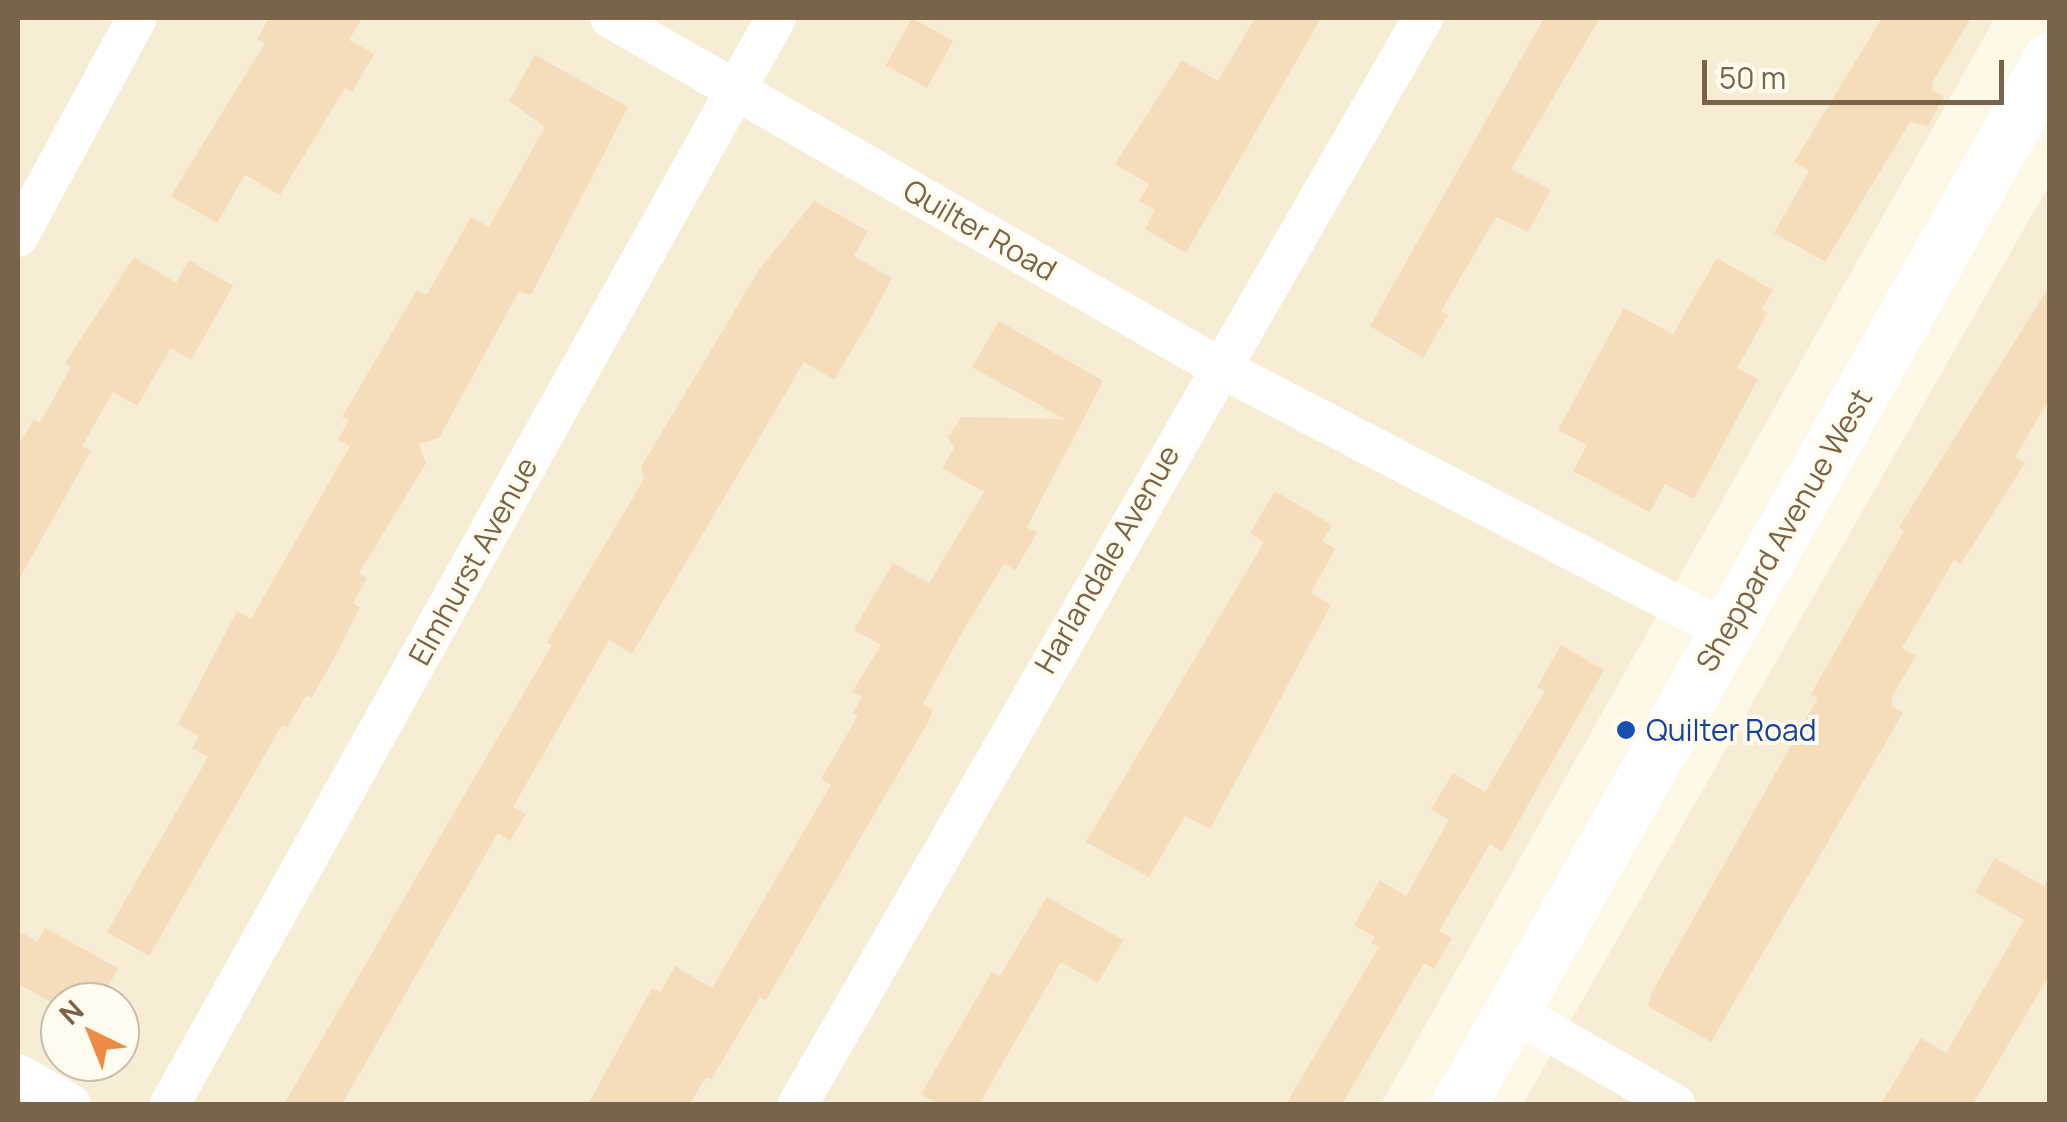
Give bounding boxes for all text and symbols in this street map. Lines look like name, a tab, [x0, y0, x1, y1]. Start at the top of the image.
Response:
scale bar	[1707, 40, 2010, 102]
text: 50 m	[1719, 57, 1786, 98]
street label: Quilter Road	[897, 172, 1063, 288]
street label: Sheppard Avenue West	[1688, 382, 1880, 678]
street label: Harlandale Avenue	[1027, 439, 1187, 679]
street label: Elmhurst Avenue	[401, 451, 545, 671]
place label: Quilter Road	[1646, 712, 1816, 748]
marker: Quilter Road	[1615, 719, 1637, 741]
north arrow	[40, 982, 140, 1082]
text: N	[51, 991, 91, 1032]

